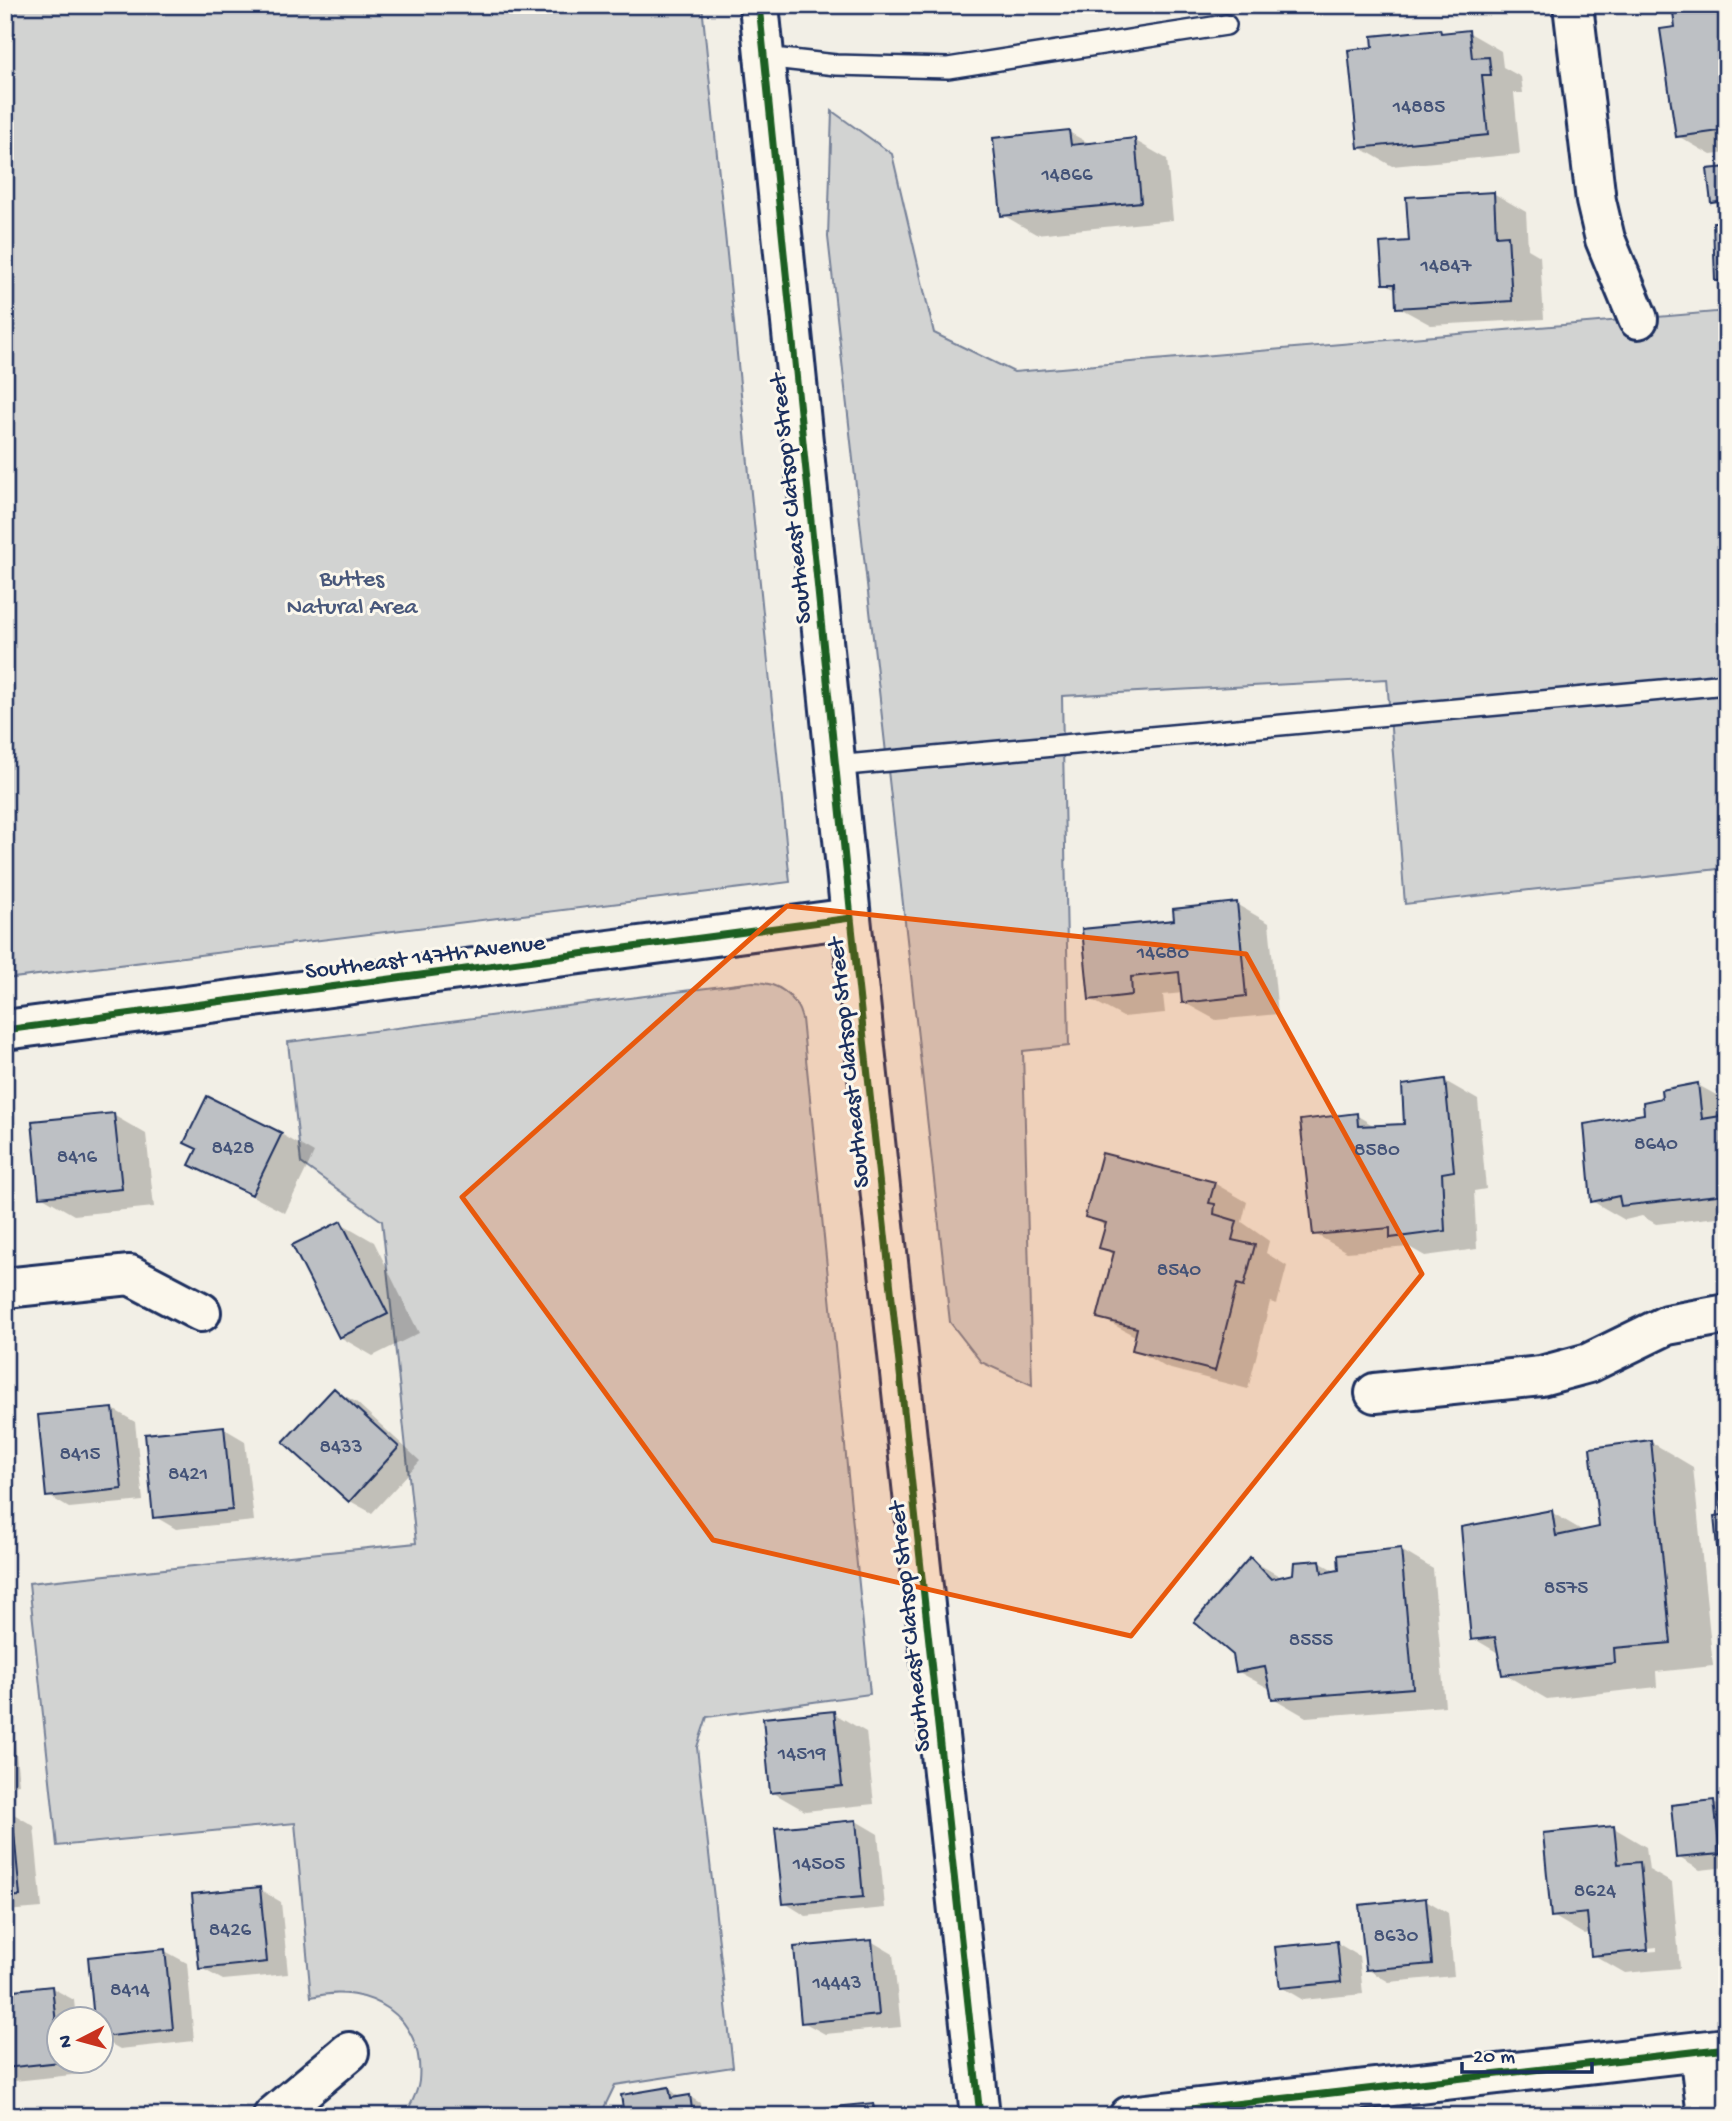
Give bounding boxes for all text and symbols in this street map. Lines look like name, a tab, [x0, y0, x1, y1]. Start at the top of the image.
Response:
house number: 14885	[1392, 96, 1445, 121]
house number: 14866	[1040, 164, 1093, 189]
house number: 14847	[1420, 255, 1472, 280]
street label: Southeast Clatsop Street	[765, 370, 820, 625]
park label: Buttes Natural Area	[286, 566, 418, 623]
street label: Southeast 147th Avenue	[304, 929, 548, 988]
street label: Southeast Clatsop Street	[823, 934, 878, 1189]
house number: 14680	[1136, 942, 1189, 967]
house number: 8640	[1634, 1133, 1678, 1158]
house number: 8428	[211, 1137, 255, 1162]
house number: 8580	[1354, 1139, 1400, 1164]
house number: 8416	[57, 1146, 98, 1171]
house number: 8540	[1157, 1259, 1201, 1284]
house number: 8433	[319, 1436, 363, 1461]
house number: 8415	[60, 1443, 100, 1468]
house number: 8421	[168, 1463, 208, 1488]
street label: Southeast Clatsop Street	[884, 1498, 939, 1753]
house number: 8575	[1544, 1577, 1588, 1602]
house number: 8555	[1289, 1629, 1333, 1654]
house number: 14519	[777, 1743, 827, 1768]
house number: 14505	[792, 1853, 845, 1878]
house number: 8624	[1574, 1880, 1616, 1905]
house number: 8426	[209, 1919, 252, 1944]
house number: 8630	[1374, 1925, 1419, 1950]
house number: 14443	[811, 1972, 862, 1997]
house number: 8414	[110, 1979, 150, 2004]
north arrow	[46, 2006, 116, 2076]
scale bar	[1462, 2030, 1592, 2074]
text: N	[54, 2034, 79, 2049]
text: 20 m	[1473, 2046, 1515, 2071]

